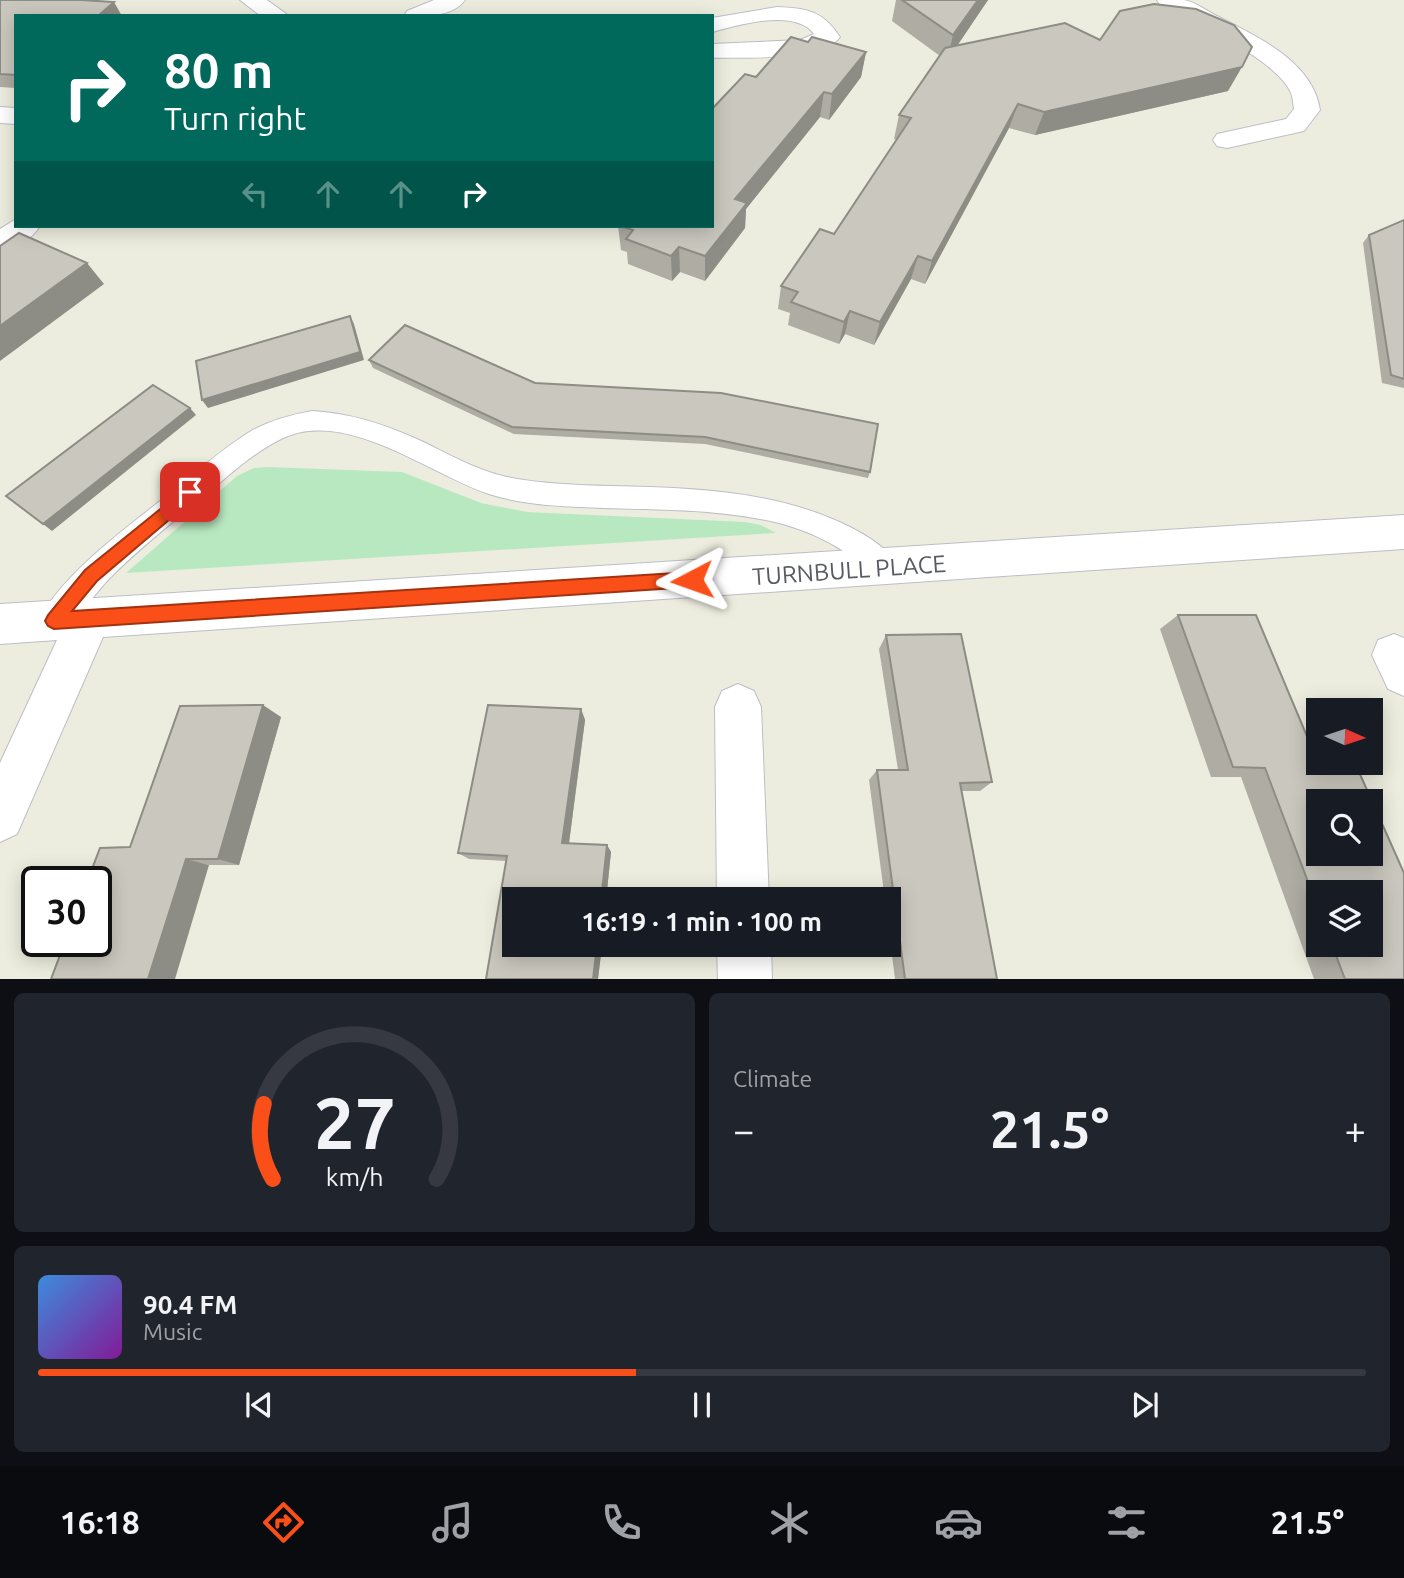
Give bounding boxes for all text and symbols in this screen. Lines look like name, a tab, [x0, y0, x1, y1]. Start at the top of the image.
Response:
icon: right	[49, 42, 140, 133]
text: 80 m	[164, 42, 273, 97]
text: Turn right	[164, 100, 306, 136]
icon: left	[236, 175, 274, 213]
icon: ahead	[309, 175, 347, 213]
icon: ahead	[382, 175, 420, 213]
icon: right	[455, 175, 493, 213]
pin	[160, 462, 220, 522]
icon: arrive	[171, 473, 209, 511]
position arrow	[655, 543, 729, 617]
street label: TURNBULL PLACE	[751, 550, 947, 590]
north arrow	[1306, 698, 1382, 775]
map controls	[1306, 698, 1383, 957]
button: search	[1306, 789, 1383, 866]
speed limit sign: 30	[21, 866, 112, 957]
button: layers	[1306, 880, 1383, 957]
text: 16:19 · 1 min · 100 m	[581, 907, 822, 936]
text: Climate	[733, 1066, 812, 1091]
text: 27	[313, 1081, 396, 1163]
text: 21.5°	[990, 1100, 1109, 1158]
text: −	[733, 1109, 754, 1151]
text: +	[1345, 1109, 1366, 1151]
text: km/h	[326, 1162, 383, 1190]
text: 90.4 FM	[143, 1290, 237, 1319]
text: Music	[143, 1319, 202, 1344]
icon: previous	[240, 1386, 278, 1424]
icon: pause	[683, 1386, 721, 1424]
icon: next	[1126, 1386, 1164, 1424]
icon: directions	[259, 1498, 308, 1547]
icon: music	[428, 1498, 477, 1547]
icon: phone	[597, 1498, 646, 1547]
icon: climate	[765, 1498, 814, 1547]
icon: car	[934, 1498, 983, 1547]
icon: filters	[1102, 1498, 1151, 1547]
text: 16:18	[60, 1504, 140, 1540]
text: 21.5°	[1271, 1504, 1344, 1540]

